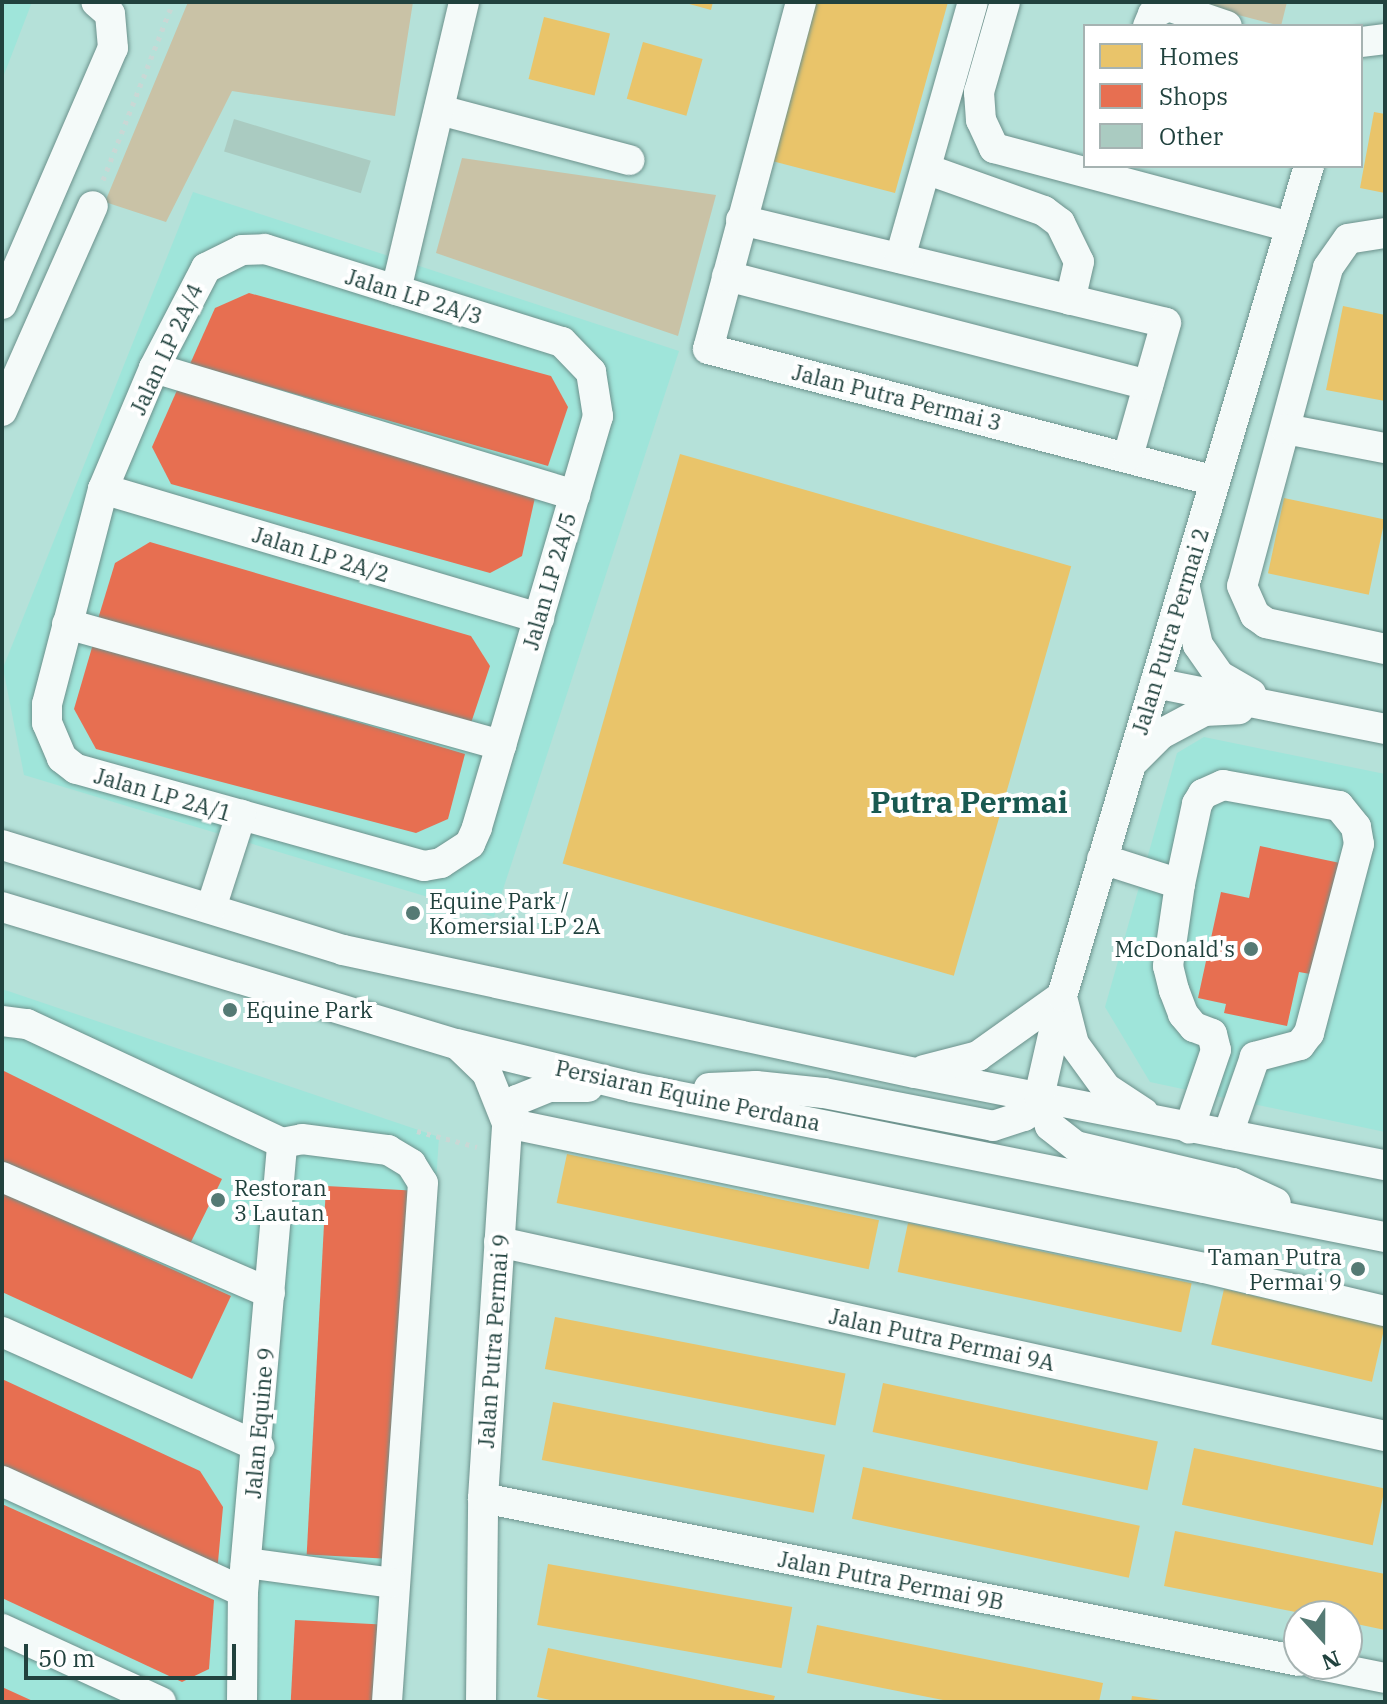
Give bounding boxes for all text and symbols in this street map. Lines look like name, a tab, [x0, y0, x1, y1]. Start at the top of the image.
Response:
legend	[1083, 24, 1363, 168]
text: Homes	[1159, 40, 1239, 72]
text: Shops	[1159, 80, 1228, 112]
text: Other	[1159, 120, 1223, 152]
street label: Jalan LP 2A/3	[342, 263, 486, 329]
street label: Jalan LP 2A/4	[124, 279, 208, 419]
street label: Jalan Putra Permai 3	[790, 358, 1004, 436]
street label: Jalan LP 2A/5	[517, 509, 581, 653]
street label: Jalan LP 2A/2	[249, 521, 393, 587]
street label: Jalan Putra Permai 2	[1126, 524, 1214, 738]
street label: Jalan LP 2A/1	[91, 762, 235, 826]
district label: Putra Permai	[870, 784, 1068, 820]
place label: Equine Park / Komersial LP 2A	[429, 887, 601, 938]
marker: Equine Park / Komersial LP 2A	[404, 904, 422, 922]
place label: McDonald's	[1114, 936, 1235, 962]
marker: McDonald's	[1242, 940, 1260, 958]
place label: Equine Park	[246, 997, 373, 1023]
marker: Equine Park	[221, 1001, 239, 1019]
street label: Persiaran Equine Perdana	[553, 1054, 823, 1136]
place label: Restoran 3 Lautan	[234, 1174, 327, 1226]
marker: Restoran 3 Lautan	[209, 1191, 227, 1209]
street label: Jalan Putra Permai 9	[472, 1233, 514, 1449]
place label: Taman Putra Permai 9	[1207, 1243, 1342, 1294]
marker: Taman Putra Permai 9	[1349, 1260, 1367, 1278]
street label: Jalan Putra Permai 9A	[827, 1302, 1057, 1376]
street label: Jalan Equine 9	[239, 1346, 279, 1500]
street label: Jalan Putra Permai 9B	[776, 1545, 1006, 1615]
north arrow	[1283, 1600, 1363, 1680]
scale bar	[28, 1628, 240, 1678]
text: 50 m	[38, 1642, 95, 1674]
text: N	[1318, 1644, 1344, 1678]

